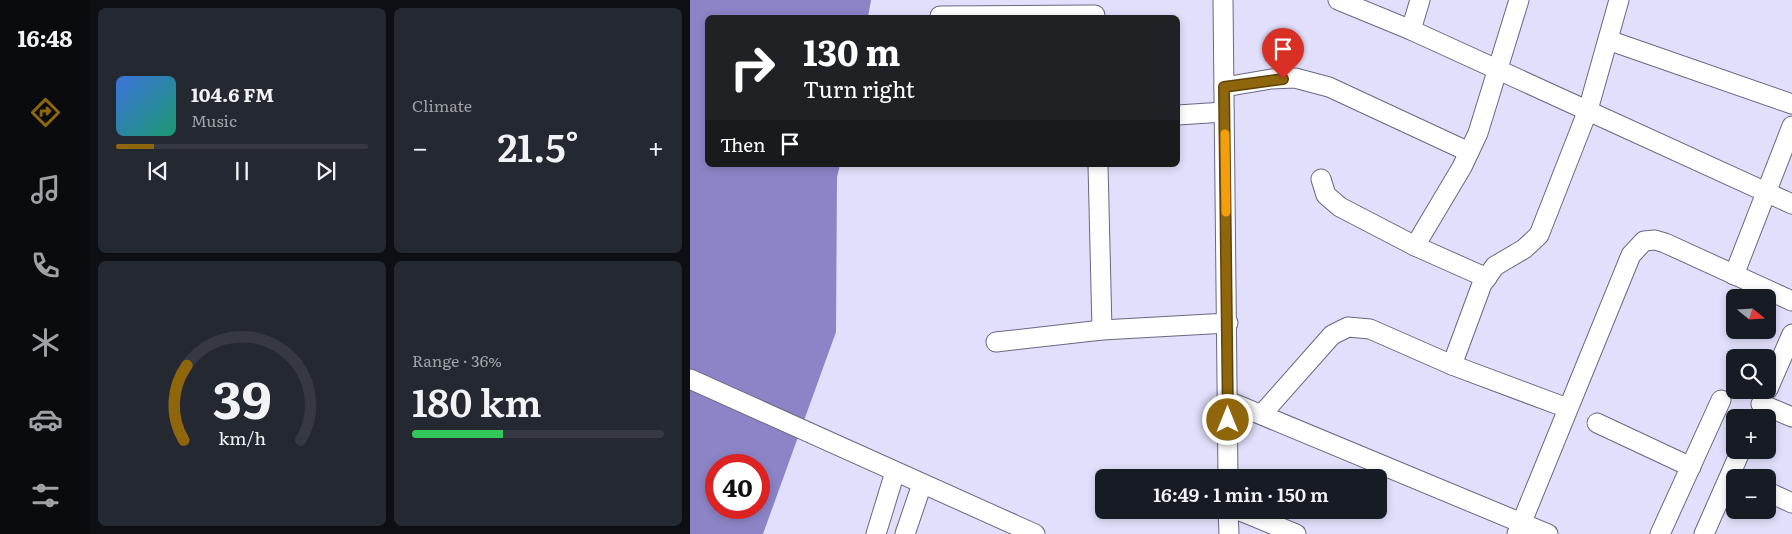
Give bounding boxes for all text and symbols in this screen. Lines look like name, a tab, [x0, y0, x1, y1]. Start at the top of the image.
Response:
text: 16:48	[17, 21, 73, 54]
text: 130 m	[803, 25, 900, 77]
pin	[1262, 28, 1304, 79]
icon: right	[720, 35, 785, 100]
icon: arrive	[1269, 35, 1297, 63]
text: Turn right	[803, 72, 915, 105]
text: 104.6 FM	[191, 80, 274, 108]
text: Climate	[412, 93, 472, 117]
icon: directions	[28, 95, 63, 130]
text: Music	[191, 108, 237, 132]
text: 21.5°	[497, 117, 579, 174]
text: −	[412, 125, 428, 167]
text: +	[648, 125, 664, 167]
text: Then	[720, 130, 766, 158]
icon: arrive	[776, 130, 804, 158]
icon: previous	[144, 157, 172, 185]
icon: pause	[228, 157, 256, 185]
icon: next	[312, 157, 340, 185]
icon: music	[28, 172, 63, 207]
icon: phone	[28, 248, 63, 283]
north arrow	[1726, 289, 1776, 339]
map controls	[1726, 289, 1776, 519]
icon: climate	[28, 325, 63, 360]
text: Range · 36%	[412, 348, 502, 372]
button: search	[1726, 349, 1776, 399]
text: 39	[213, 358, 271, 435]
text: 180 km	[412, 372, 542, 429]
position arrow	[1201, 393, 1253, 445]
icon: car	[28, 402, 63, 437]
button: +	[1726, 409, 1776, 459]
text: km/h	[218, 424, 266, 451]
speed limit sign: 40	[705, 454, 770, 519]
button: −	[1726, 469, 1776, 519]
icon: filters	[28, 478, 63, 513]
text: 16:49 · 1 min · 150 m	[1153, 480, 1329, 508]

